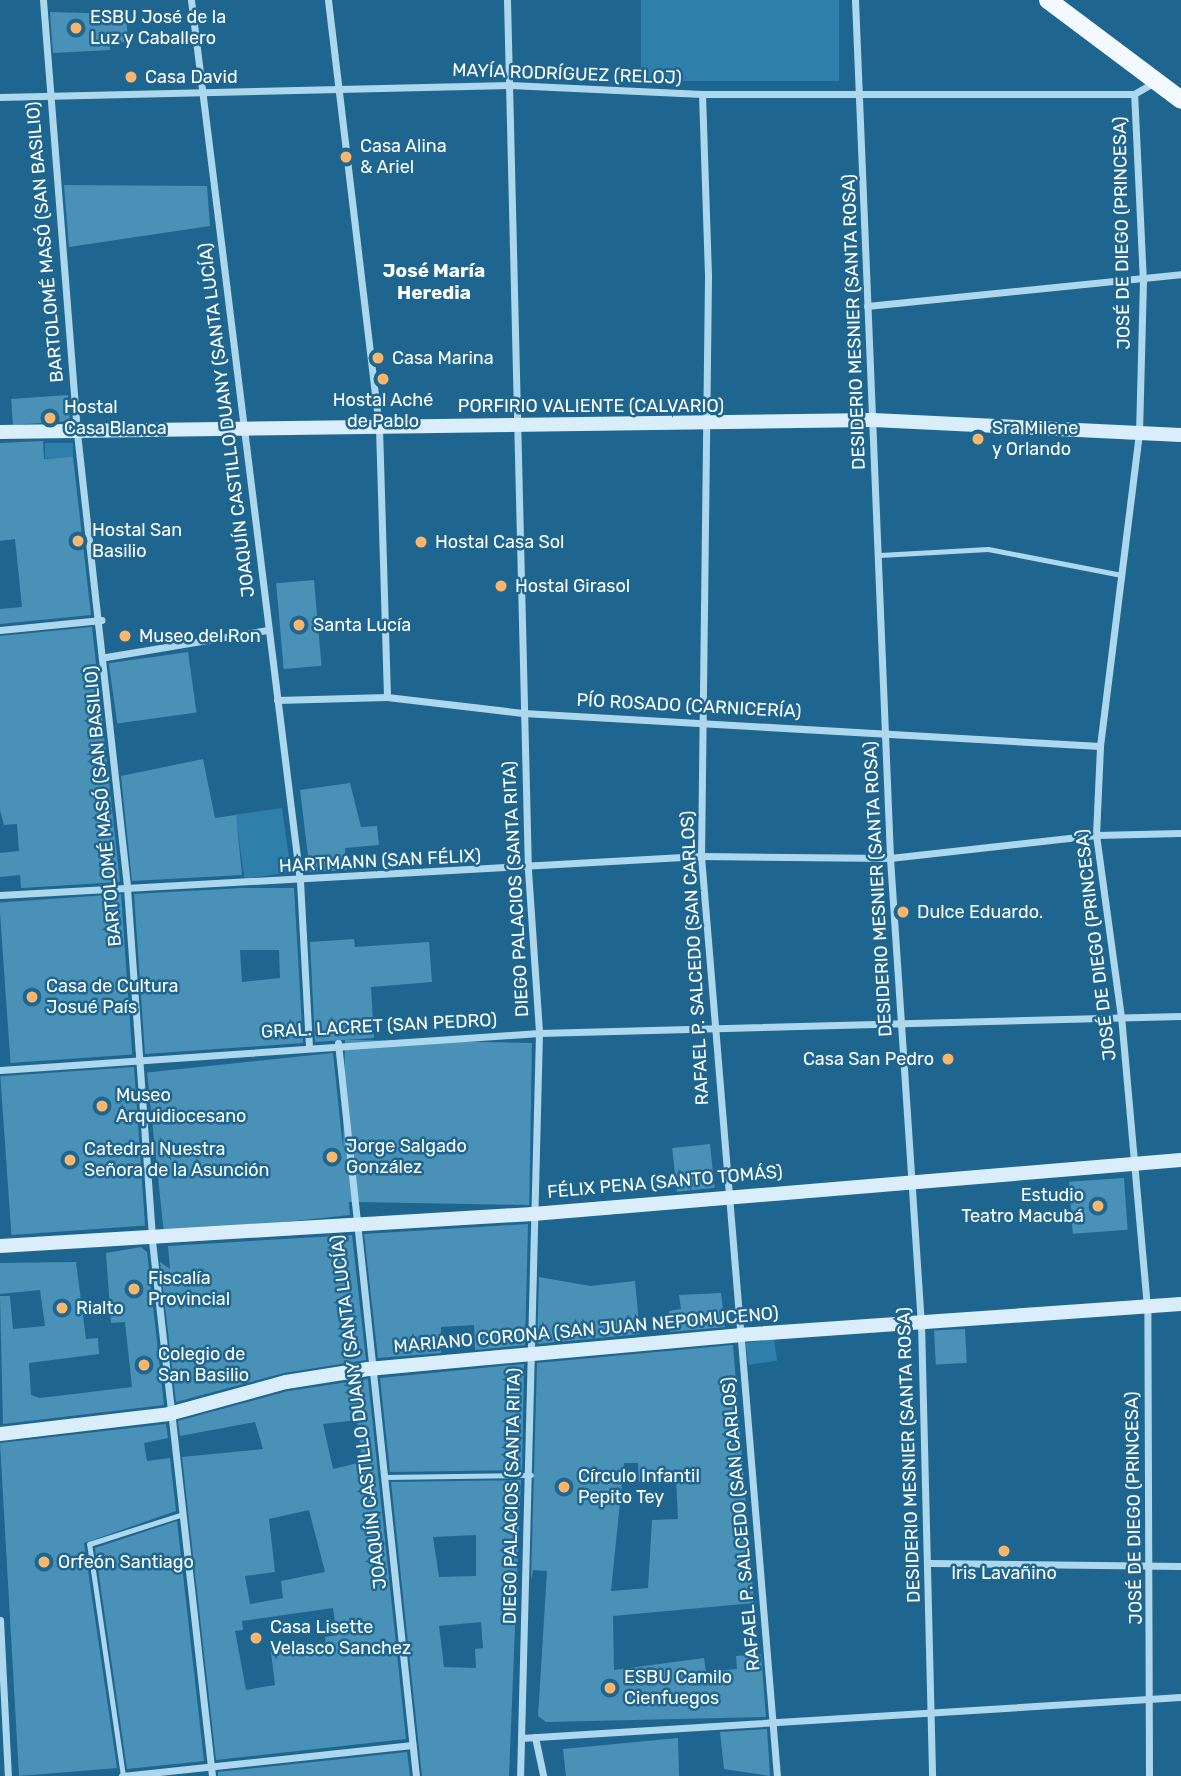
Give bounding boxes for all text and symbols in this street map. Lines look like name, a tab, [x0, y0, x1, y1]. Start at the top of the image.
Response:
place label: ESBU José de la Luz y Caballero	[90, 7, 226, 50]
marker: ESBU José de la Luz y Caballero	[68, 20, 84, 36]
street label: MAYÍA RODRÍGUEZ (RELOJ)	[451, 59, 683, 89]
place label: Casa David	[145, 66, 238, 88]
marker: Casa David	[123, 69, 139, 85]
street label: BARTOLOMÉ MASÓ (SAN BASILIO)	[22, 101, 68, 383]
street label: JOSÉ DE DIEGO (PRINCESA)	[1109, 116, 1135, 350]
place label: Casa Alina & Ariel	[360, 136, 447, 178]
marker: Casa Alina & Ariel	[338, 149, 354, 165]
street label: DESIDERIO MESNIER (SANTA ROSA)	[838, 173, 870, 471]
street label: JOAQUÍN CASTILLO DUANY (SANTA LUCÍA)	[194, 241, 260, 599]
district label: José María Heredia	[383, 260, 485, 304]
place label: Casa Marina	[392, 347, 494, 369]
marker: Casa Marina	[370, 350, 386, 366]
marker: Hostal Aché de Pablo	[375, 371, 391, 387]
place label: Hostal Aché de Pablo	[332, 390, 434, 432]
street label: PORFIRIO VALIENTE (CALVARIO)	[458, 395, 724, 417]
place label: Hostal Casa Blanca	[64, 397, 167, 440]
marker: Hostal Casa Blanca	[42, 410, 58, 426]
place label: Sra Milene y Orlando	[992, 418, 1078, 460]
marker: Sra Milene y Orlando	[970, 431, 986, 447]
place label: Hostal San Basilio	[92, 520, 182, 562]
place label: Hostal Casa Sol	[435, 531, 564, 553]
marker: Hostal San Basilio	[70, 533, 86, 549]
marker: Hostal Casa Sol	[413, 534, 429, 550]
place label: Hostal Girasol	[515, 575, 630, 597]
marker: Hostal Girasol	[493, 578, 509, 594]
place label: Santa Lucía	[313, 614, 411, 636]
marker: Santa Lucía	[291, 617, 307, 633]
place label: Museo del Ron	[139, 625, 261, 647]
marker: Museo del Ron	[117, 628, 133, 644]
street label: BARTOLOMÉ MASÓ (SAN BASILIO)	[80, 665, 126, 947]
street label: PÍO ROSADO (CARNICERÍA)	[576, 689, 802, 723]
street label: DESIDERIO MESNIER (SANTA ROSA)	[859, 740, 897, 1038]
street label: DIEGO PALACIOS (SANTA RITA)	[498, 760, 534, 1018]
street label: RAFAEL P. SALCEDO (SAN CARLOS)	[676, 810, 714, 1106]
street label: JOSÉ DE DIEGO (PRINCESA)	[1071, 828, 1121, 1062]
street label: HARTMANN (SAN FÉLIX)	[278, 845, 482, 877]
place label: Dulce Eduardo.	[917, 901, 1043, 923]
marker: Dulce Eduardo.	[895, 904, 911, 920]
place label: Casa de Cultura Josué País	[46, 976, 178, 1018]
marker: Casa de Cultura Josué País	[24, 989, 40, 1005]
street label: GRAL. LACRET (SAN PEDRO)	[260, 1009, 498, 1043]
place label: Casa San Pedro	[803, 1048, 934, 1070]
marker: Casa San Pedro	[940, 1051, 956, 1067]
place label: Museo Arquidiocesano	[116, 1085, 246, 1128]
marker: Museo Arquidiocesano	[94, 1098, 110, 1114]
place label: Jorge Salgado González	[346, 1136, 467, 1178]
place label: Catedral Nuestra Señora de la Asunción	[84, 1139, 270, 1182]
marker: Jorge Salgado González	[324, 1149, 340, 1165]
marker: Catedral Nuestra Señora de la Asunción	[62, 1152, 78, 1168]
street label: FÉLIX PENA (SANTO TOMÁS)	[546, 1161, 784, 1203]
place label: Estudio Teatro Macubá	[961, 1185, 1084, 1228]
marker: Estudio Teatro Macubá	[1090, 1198, 1106, 1214]
street label: JOAQUÍN CASTILLO DUANY (SANTA LUCÍA)	[326, 1233, 392, 1591]
place label: Fiscalía Provincial	[148, 1268, 230, 1310]
marker: Fiscalía Provincial	[126, 1281, 142, 1297]
place label: Rialto	[76, 1297, 124, 1319]
marker: Rialto	[54, 1300, 70, 1316]
street label: MARIANO CORONA (SAN JUAN NEPOMUCENO)	[392, 1302, 780, 1358]
street label: DESIDERIO MESNIER (SANTA ROSA)	[893, 1306, 925, 1604]
place label: Colegio de San Basilio	[158, 1344, 249, 1386]
marker: Colegio de San Basilio	[136, 1357, 152, 1373]
street label: DIEGO PALACIOS (SANTA RITA)	[499, 1367, 525, 1625]
street label: RAFAEL P. SALCEDO (SAN CARLOS)	[717, 1376, 765, 1672]
street label: JOSÉ DE DIEGO (PRINCESA)	[1121, 1391, 1147, 1625]
place label: Círculo Infantil Pepito Tey	[578, 1466, 700, 1508]
marker: Círculo Infantil Pepito Tey	[556, 1479, 572, 1495]
marker: Iris Lavañino	[996, 1543, 1012, 1559]
place label: Orfeón Santiago	[58, 1551, 194, 1573]
marker: Orfeón Santiago	[36, 1554, 52, 1570]
place label: Iris Lavañino	[951, 1562, 1057, 1584]
place label: Casa Lisette Velasco Sanchez	[270, 1617, 411, 1660]
marker: Casa Lisette Velasco Sanchez	[248, 1630, 264, 1646]
place label: ESBU Camilo Cienfuegos	[624, 1667, 732, 1710]
marker: ESBU Camilo Cienfuegos	[602, 1680, 618, 1696]

